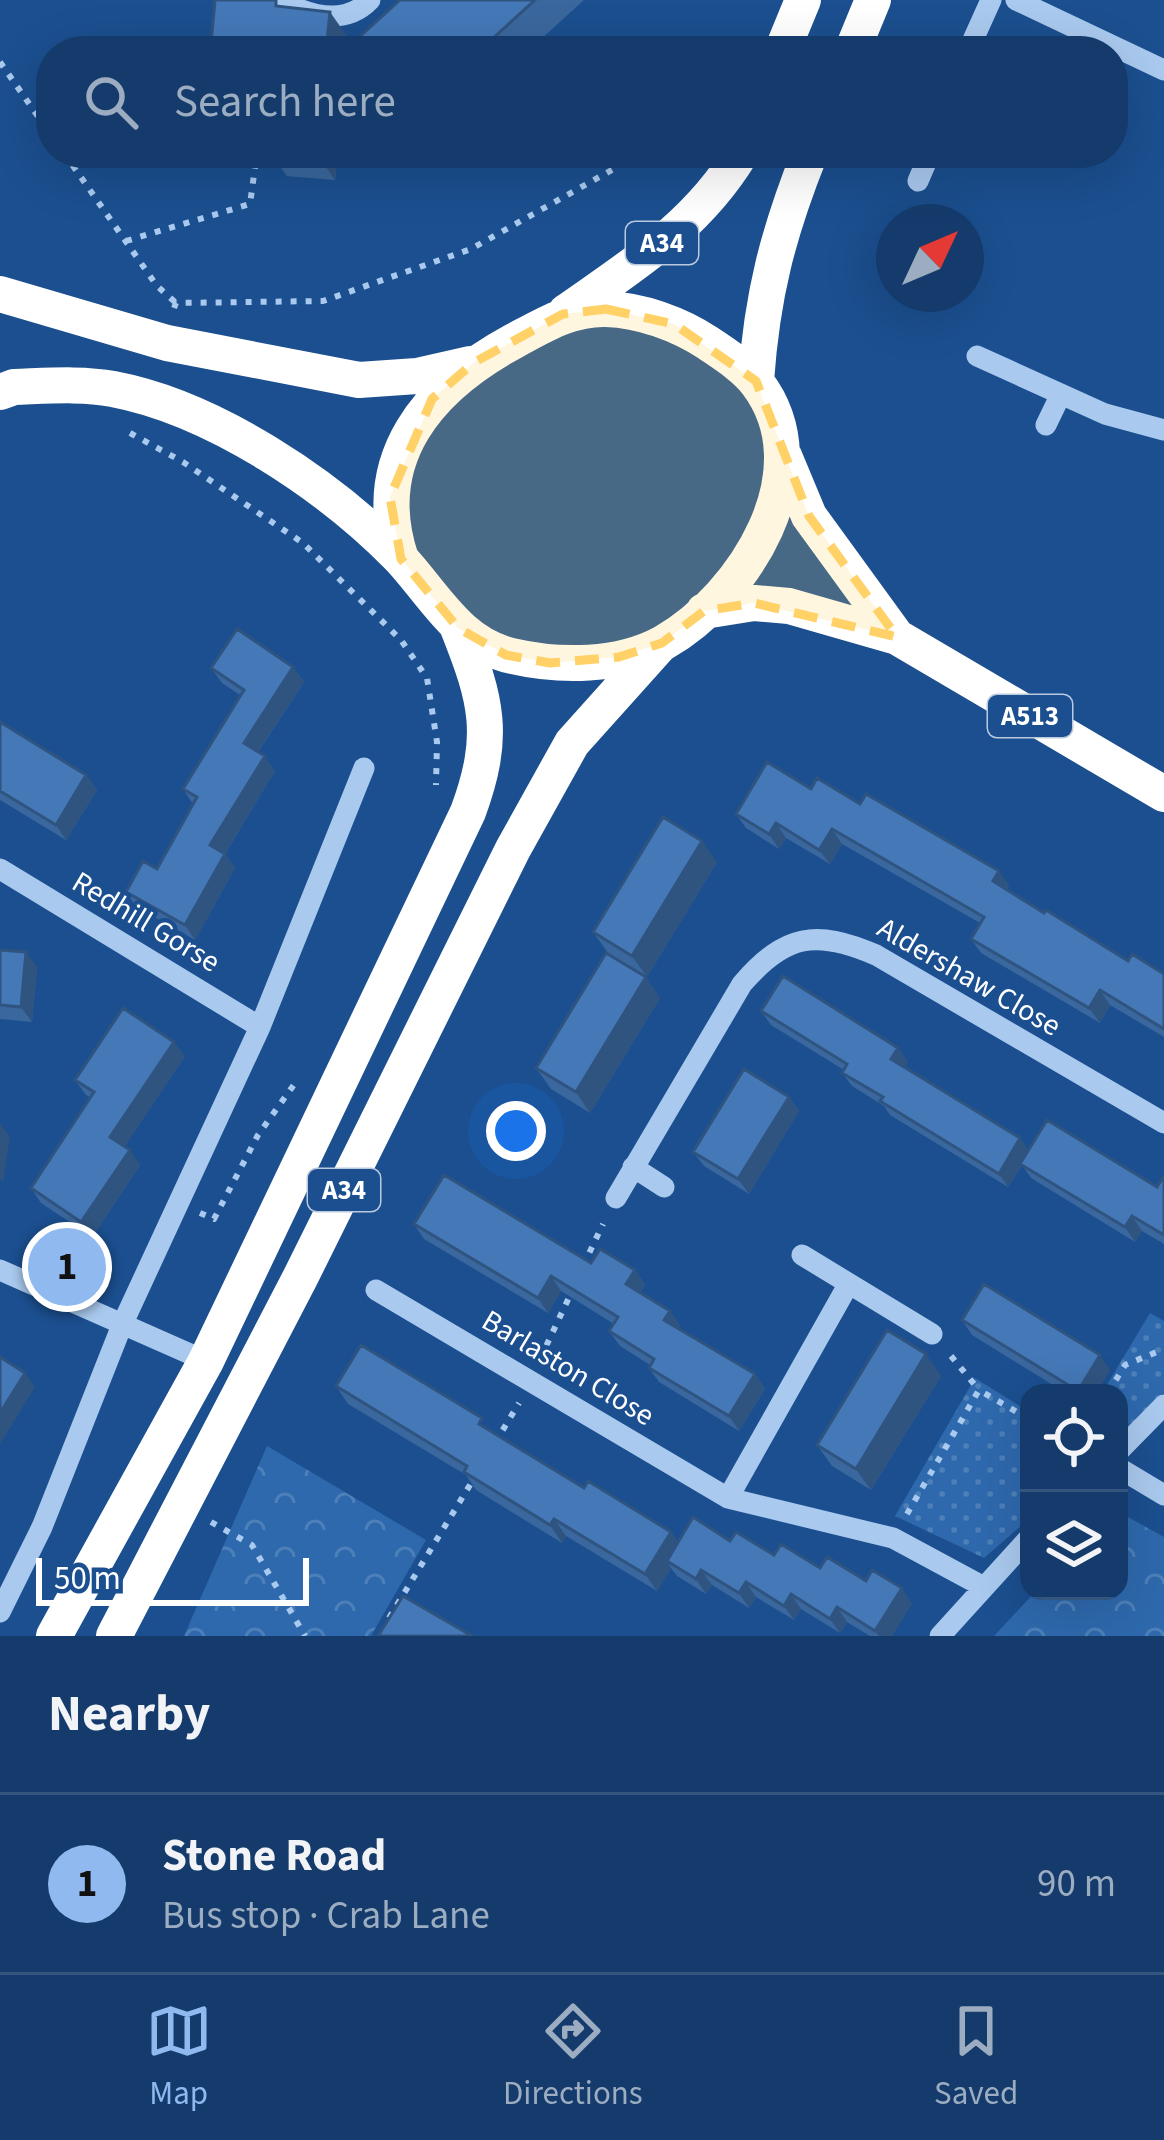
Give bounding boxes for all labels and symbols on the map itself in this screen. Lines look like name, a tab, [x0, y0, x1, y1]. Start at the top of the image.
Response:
north arrow	[876, 204, 984, 312]
road number: A34	[626, 222, 698, 264]
road number: A513	[988, 695, 1072, 737]
street label: Redhill Gorse	[64, 861, 228, 983]
street label: Aldershaw Close	[869, 907, 1069, 1047]
your location	[486, 1101, 546, 1161]
road number: A34	[308, 1169, 380, 1211]
pin: 1	[28, 1222, 106, 1312]
street label: Barlaston Close	[473, 1299, 663, 1437]
scale bar	[36, 1552, 309, 1605]

